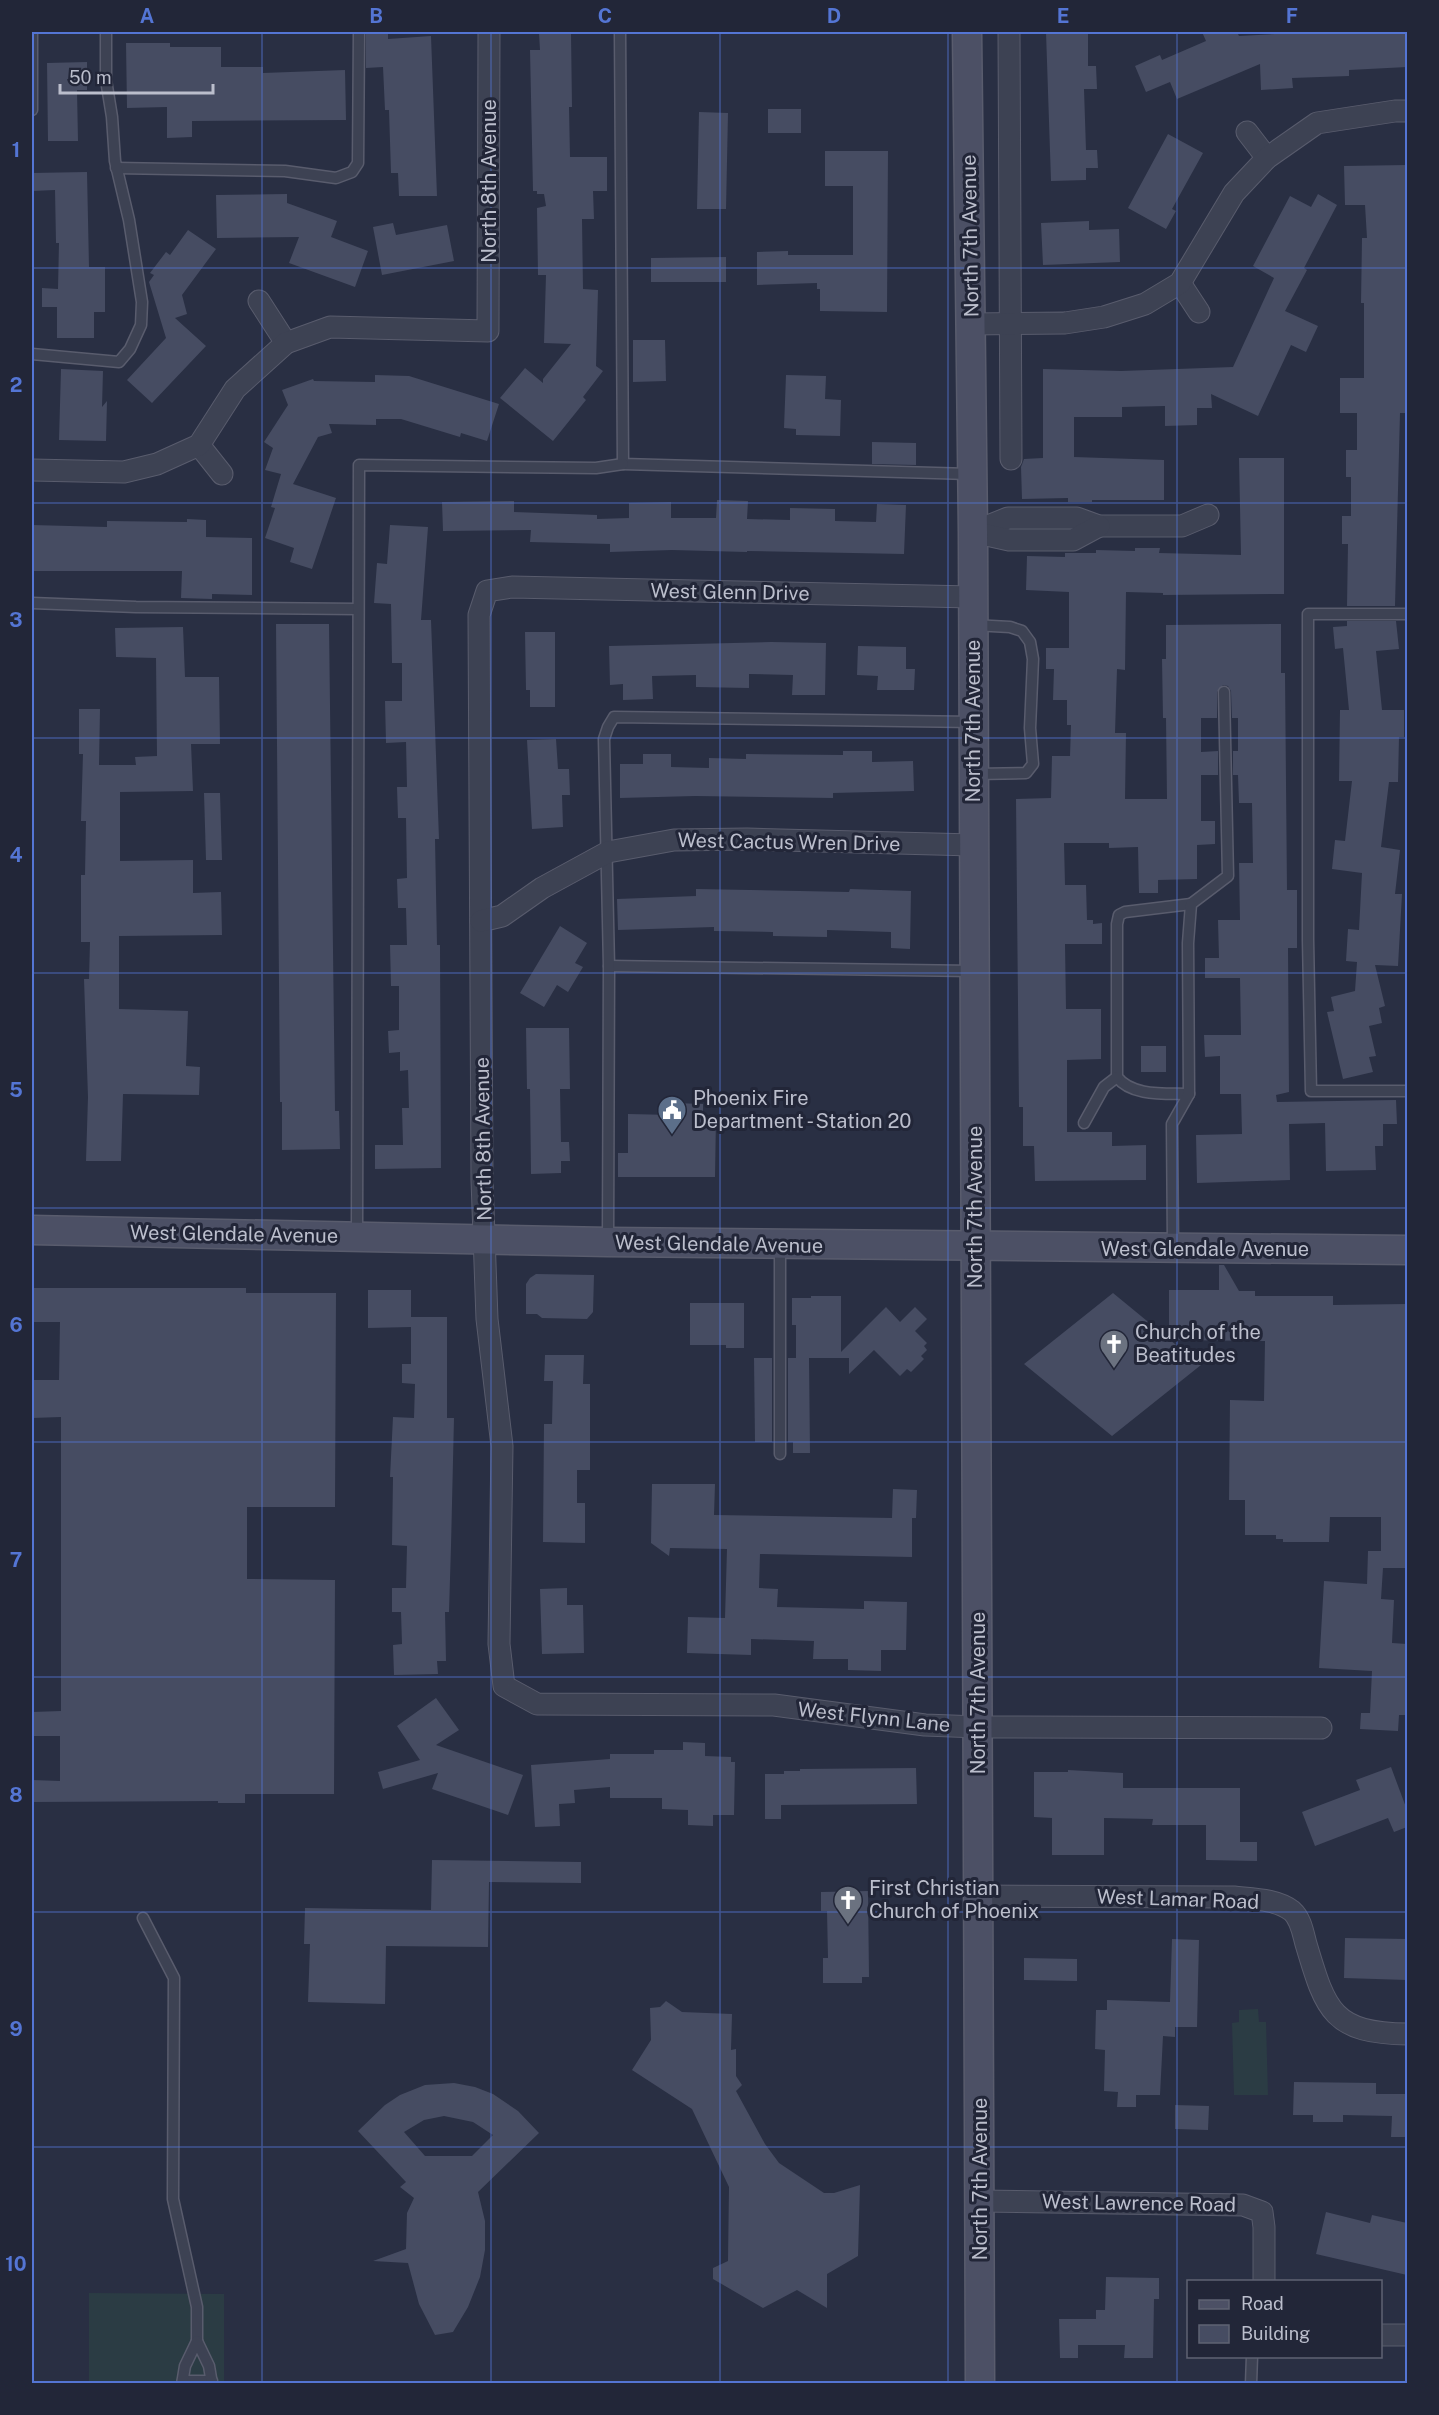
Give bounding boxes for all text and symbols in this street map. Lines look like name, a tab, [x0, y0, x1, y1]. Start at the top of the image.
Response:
text: A	[140, 4, 154, 28]
text: B	[369, 4, 383, 28]
text: C	[598, 4, 612, 28]
text: D	[827, 4, 841, 28]
text: E	[1057, 4, 1069, 28]
text: F	[1286, 4, 1298, 28]
scale bar	[60, 57, 213, 95]
text: 50 m	[69, 67, 112, 88]
street label: North 8th Avenue	[477, 99, 501, 263]
text: 1	[12, 138, 20, 162]
street label: North 7th Avenue	[957, 154, 983, 318]
text: 2	[10, 373, 22, 397]
street label: West Glenn Drive	[650, 579, 810, 605]
text: 3	[9, 608, 23, 632]
street label: North 7th Avenue	[961, 640, 985, 802]
street label: West Cactus Wren Drive	[677, 828, 901, 856]
text: 4	[9, 843, 23, 867]
street label: North 8th Avenue	[470, 1057, 496, 1221]
text: 5	[9, 1078, 23, 1102]
place label: Phoenix Fire Department - Station 20	[693, 1086, 912, 1133]
public building icon: Phoenix Fire Department - Station 20	[656, 1094, 688, 1136]
street label: North 7th Avenue	[963, 1126, 987, 1288]
street label: West Glendale Avenue	[130, 1220, 338, 1248]
street label: West Glendale Avenue	[615, 1230, 823, 1258]
street label: West Glendale Avenue	[1101, 1237, 1309, 1261]
text: 6	[9, 1313, 23, 1337]
place label: Church of the Beatitudes	[1135, 1320, 1261, 1367]
church icon: Church of the Beatitudes	[1098, 1328, 1130, 1370]
text: 7	[10, 1548, 22, 1572]
street label: North 7th Avenue	[966, 1612, 990, 1774]
street label: West Flynn Lane	[797, 1697, 951, 1737]
text: 8	[9, 1783, 23, 1807]
place label: First Christian Church of Phoenix	[869, 1876, 1039, 1923]
church icon: First Christian Church of Phoenix	[832, 1884, 864, 1926]
street label: West Lamar Road	[1096, 1884, 1260, 1914]
text: 9	[9, 2017, 23, 2041]
street label: North 7th Avenue	[968, 2098, 992, 2260]
street label: West Lawrence Road	[1042, 2189, 1236, 2217]
text: 10	[5, 2252, 27, 2276]
legend	[1187, 2280, 1382, 2358]
text: Road	[1241, 2293, 1284, 2314]
text: Building	[1241, 2323, 1310, 2344]

